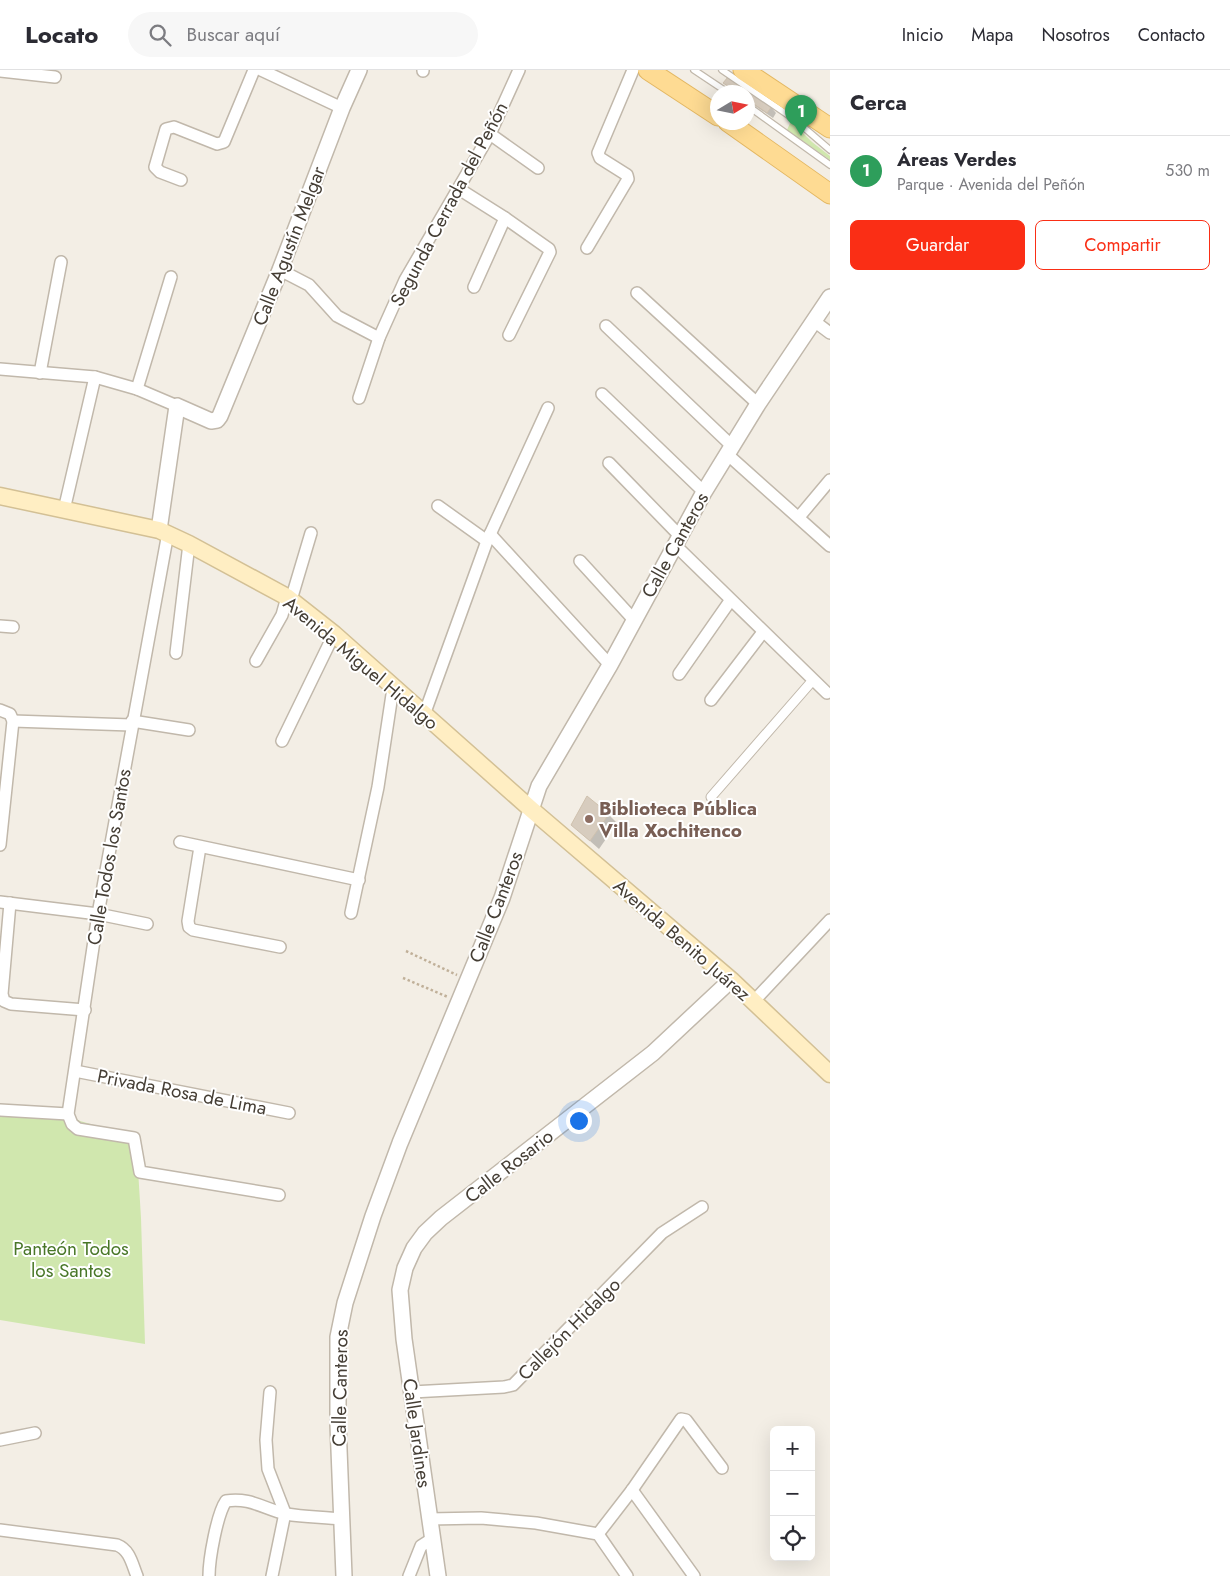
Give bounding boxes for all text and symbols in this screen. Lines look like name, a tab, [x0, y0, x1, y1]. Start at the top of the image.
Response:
search box	[128, 12, 478, 57]
text: Locato	[25, 17, 98, 52]
icon: search	[146, 21, 174, 49]
text: Buscar aquí	[186, 21, 280, 48]
text: Inicio	[902, 22, 943, 48]
text: Mapa	[971, 22, 1013, 48]
text: Nosotros	[1041, 22, 1110, 48]
text: Contacto	[1138, 22, 1205, 48]
north arrow	[710, 85, 755, 130]
text: Cerca	[850, 88, 907, 118]
pin: 1	[785, 95, 817, 136]
street label: Segunda Cerrada del Peñón	[384, 97, 514, 311]
text: Áreas Verdes	[897, 146, 1016, 173]
text: 1	[862, 159, 870, 182]
text: 530 m	[1165, 159, 1210, 182]
street label: Calle Agustín Melgar	[246, 162, 332, 330]
text: Parque · Avenida del Peñón	[897, 173, 1085, 196]
button: Guardar	[850, 220, 1025, 270]
button: Compartir	[1035, 220, 1210, 270]
street label: Calle Canteros	[635, 487, 715, 603]
street label: Avenida Miguel Hidalgo	[278, 590, 444, 736]
street label: Calle Todos los Santos	[80, 766, 138, 947]
place label: Biblioteca Pública Villa Xochitenco	[598, 795, 757, 844]
marker: Biblioteca Pública Villa Xochitenco	[583, 813, 595, 825]
street label: Calle Canteros	[462, 847, 530, 967]
street label: Avenida Benito Juárez	[607, 873, 757, 1007]
street label: Privada Rosa de Lima	[95, 1062, 269, 1122]
your location	[566, 1108, 592, 1134]
street label: Calle Rosario	[459, 1123, 559, 1209]
park label: Panteón Todos los Santos	[13, 1235, 129, 1284]
street label: Callejón Hidalgo	[512, 1272, 626, 1386]
street label: Calle Canteros	[325, 1329, 355, 1447]
street label: Calle Jardines	[396, 1377, 438, 1490]
map controls	[770, 1426, 815, 1561]
button: +	[770, 1426, 815, 1471]
button: −	[770, 1471, 815, 1516]
button: locate	[770, 1516, 815, 1561]

